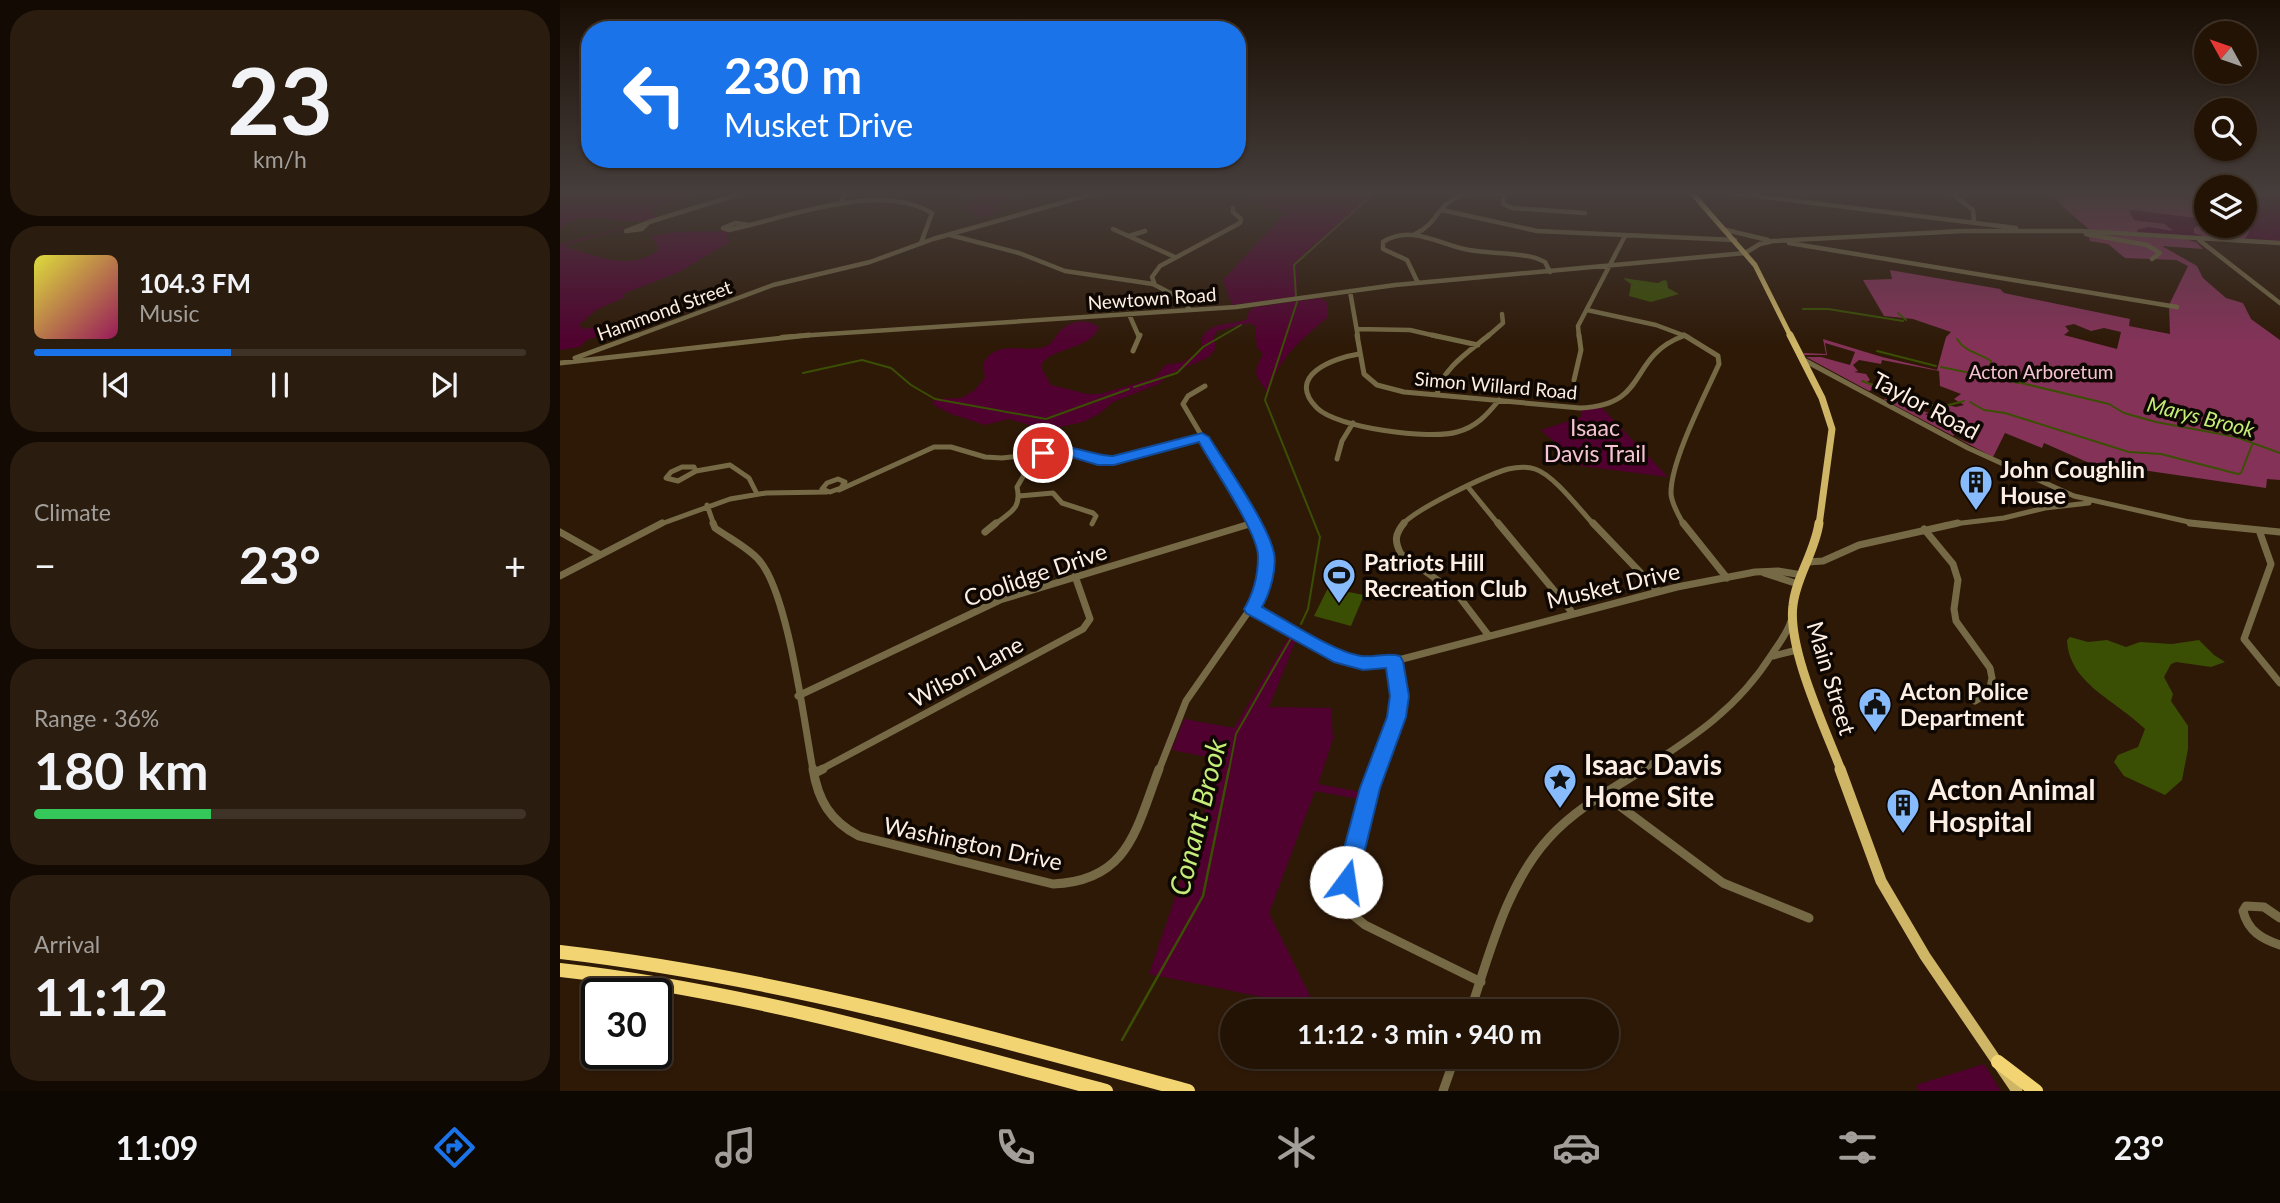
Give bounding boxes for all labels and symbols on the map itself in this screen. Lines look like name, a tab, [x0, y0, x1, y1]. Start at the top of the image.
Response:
north arrow	[2194, 21, 2258, 84]
street label: Hammond Street	[593, 275, 735, 345]
street label: Newtown Road	[1087, 282, 1217, 314]
park label: Acton Arboretum	[1969, 360, 2113, 383]
street label: Taylor Road	[1868, 365, 1984, 445]
street label: Simon Willard Road	[1414, 366, 1578, 404]
water label: Marys Brook	[2145, 391, 2258, 442]
park label: Isaac Davis Trail	[1544, 413, 1646, 467]
pin	[1013, 423, 1073, 483]
place label: John Coughlin House	[2000, 455, 2145, 509]
building icon: John Coughlin House	[1957, 463, 1995, 512]
street label: Coolidge Drive	[960, 536, 1110, 612]
place label: Patriots Hill Recreation Club	[1364, 548, 1527, 602]
sports icon: Patriots Hill Recreation Club	[1320, 556, 1358, 605]
street label: Musket Drive	[1544, 556, 1682, 614]
street label: Main Street	[1801, 618, 1863, 739]
street label: Wilson Lane	[904, 629, 1028, 713]
place label: Acton Police Department	[1899, 677, 2029, 731]
public building icon: Acton Police Department	[1856, 685, 1894, 734]
water label: Conant Brook	[1161, 735, 1233, 899]
place label: Isaac Davis Home Site	[1584, 747, 1722, 813]
place icon: Isaac Davis Home Site	[1541, 761, 1579, 810]
place label: Acton Animal Hospital	[1927, 772, 2096, 838]
building icon: Acton Animal Hospital	[1884, 786, 1922, 835]
street label: Washington Drive	[881, 810, 1065, 876]
position arrow	[1309, 845, 1383, 919]
speed limit sign: 30	[581, 978, 672, 1069]

